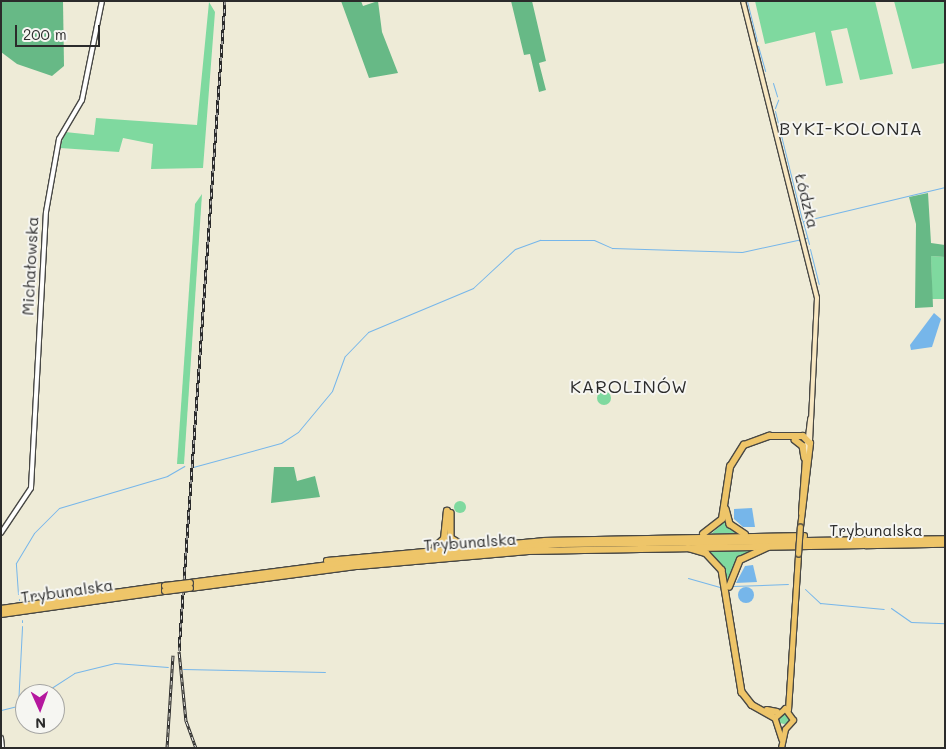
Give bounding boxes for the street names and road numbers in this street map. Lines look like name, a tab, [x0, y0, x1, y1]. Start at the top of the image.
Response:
street label: Łódzka	[791, 172, 823, 230]
street label: Michałowska	[18, 216, 42, 316]
street label: Trybunalska	[829, 520, 923, 540]
street label: Trybunalska	[423, 529, 517, 555]
street label: Trybunalska	[19, 575, 115, 607]

